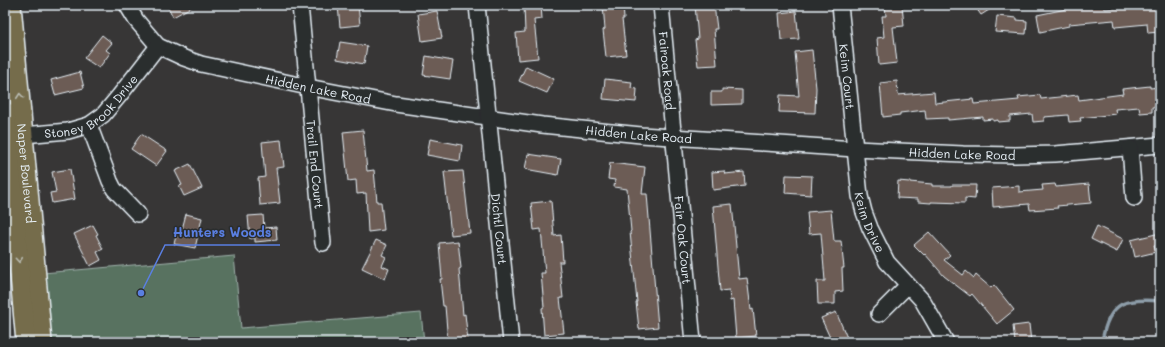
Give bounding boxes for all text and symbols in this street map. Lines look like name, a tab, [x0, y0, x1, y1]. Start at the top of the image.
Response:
street label: Fairoak Road	[656, 31, 679, 111]
street label: Keim Court	[836, 43, 859, 110]
street label: Hidden Lake Road	[264, 70, 372, 107]
street label: Stoney Brook Drive	[44, 71, 141, 141]
one-way arrow	[16, 93, 25, 99]
street label: Trail End Court	[303, 119, 328, 209]
street label: Hidden Lake Road	[585, 121, 693, 146]
street label: Naper Boulevard	[14, 123, 39, 224]
street label: Hidden Lake Road	[908, 143, 1016, 163]
street label: Keim Drive	[852, 191, 889, 255]
street label: Dichtl Court	[488, 192, 511, 265]
street label: Fair Oak Court	[671, 195, 695, 285]
callout: Hunters Woods	[165, 220, 280, 245]
text: Hunters Woods	[173, 223, 271, 240]
one-way arrow	[14, 256, 23, 263]

